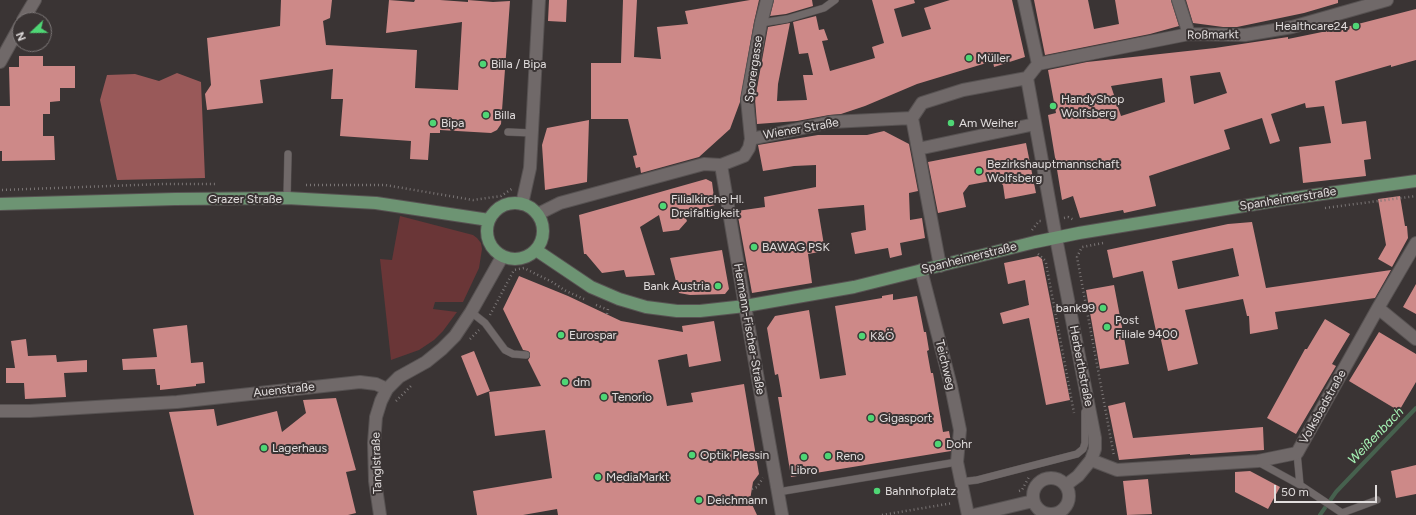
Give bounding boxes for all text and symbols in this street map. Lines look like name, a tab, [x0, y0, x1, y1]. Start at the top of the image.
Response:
north arrow	[12, 12, 52, 52]
place label: Healthcare24	[1275, 19, 1348, 33]
marker: Healthcare24	[1351, 21, 1361, 31]
street label: Roßmarkt	[1187, 27, 1239, 43]
text: N	[14, 30, 29, 43]
street label: Sporergasse	[742, 35, 766, 103]
place label: Müller	[977, 51, 1010, 65]
marker: Müller	[964, 53, 974, 63]
place label: Billa / Bipa	[491, 57, 546, 71]
marker: Billa / Bipa	[478, 59, 488, 69]
place label: HandyShop Wolfsberg	[1061, 92, 1124, 120]
marker: HandyShop Wolfsberg	[1048, 101, 1058, 111]
place label: Billa	[494, 108, 516, 122]
marker: Billa	[481, 110, 491, 120]
street label: Wiener Straße	[762, 115, 840, 143]
place label: Bipa	[441, 116, 464, 130]
place label: Am Weiher	[959, 116, 1018, 130]
marker: Bipa	[428, 118, 438, 128]
marker: Am Weiher	[946, 118, 956, 128]
place label: Bezirkshauptmannschaft Wolfsberg	[987, 157, 1120, 185]
marker: Bezirkshauptmannschaft Wolfsberg	[974, 166, 984, 176]
street label: Spanheimerstraße	[1239, 184, 1337, 214]
street label: Grazer Straße	[208, 192, 282, 206]
place label: Filialkirche Hl. Dreifaltigkeit	[671, 192, 744, 220]
marker: Filialkirche Hl. Dreifaltigkeit	[658, 201, 668, 211]
street label: Spanheimerstraße	[920, 239, 1018, 277]
place label: BAWAG PSK	[762, 240, 830, 254]
marker: BAWAG PSK	[749, 242, 759, 252]
street label: Hermann-Fischer-Straße	[730, 262, 768, 396]
place label: Bank Austria	[643, 279, 710, 293]
marker: Bank Austria	[713, 281, 723, 291]
place label: bank99	[1056, 301, 1095, 315]
marker: bank99	[1098, 303, 1108, 313]
place label: Post Filiale 9400	[1115, 313, 1178, 341]
marker: Post Filiale 9400	[1102, 322, 1112, 332]
street label: Herberthstraße	[1066, 324, 1096, 408]
place label: Eurospar	[569, 328, 617, 342]
place label: K&Ö	[870, 329, 894, 343]
marker: Eurospar	[556, 330, 566, 340]
marker: K&Ö	[857, 331, 867, 341]
street label: Teichweg	[932, 338, 958, 392]
street label: Volksbadstraße	[1297, 367, 1349, 447]
place label: dm	[573, 375, 590, 389]
marker: dm	[560, 377, 570, 387]
street label: Auenstraße	[253, 380, 315, 400]
place label: Tenorio	[612, 390, 652, 404]
marker: Tenorio	[599, 392, 609, 402]
water label: Weißenbach	[1345, 404, 1407, 468]
place label: Gigasport	[879, 411, 932, 425]
marker: Gigasport	[866, 413, 876, 423]
street label: Tanglstraße	[369, 432, 385, 494]
place label: Dohr	[946, 437, 972, 451]
marker: Dohr	[933, 439, 943, 449]
place label: Lagerhaus	[272, 441, 327, 455]
marker: Lagerhaus	[259, 443, 269, 453]
place label: Optik Plessin	[700, 448, 769, 462]
place label: Reno	[836, 449, 864, 463]
marker: Optik Plessin	[687, 450, 697, 460]
marker: Reno	[823, 451, 833, 461]
marker: Libro	[799, 452, 809, 462]
place label: Libro	[790, 463, 818, 477]
place label: MediaMarkt	[606, 470, 669, 484]
marker: MediaMarkt	[593, 472, 603, 482]
scale bar	[1276, 477, 1379, 503]
place label: Bahnhofplatz	[885, 484, 956, 498]
text: 50 m	[1281, 485, 1309, 499]
marker: Bahnhofplatz	[872, 486, 882, 496]
place label: Deichmann	[707, 493, 768, 507]
marker: Deichmann	[694, 495, 704, 505]

